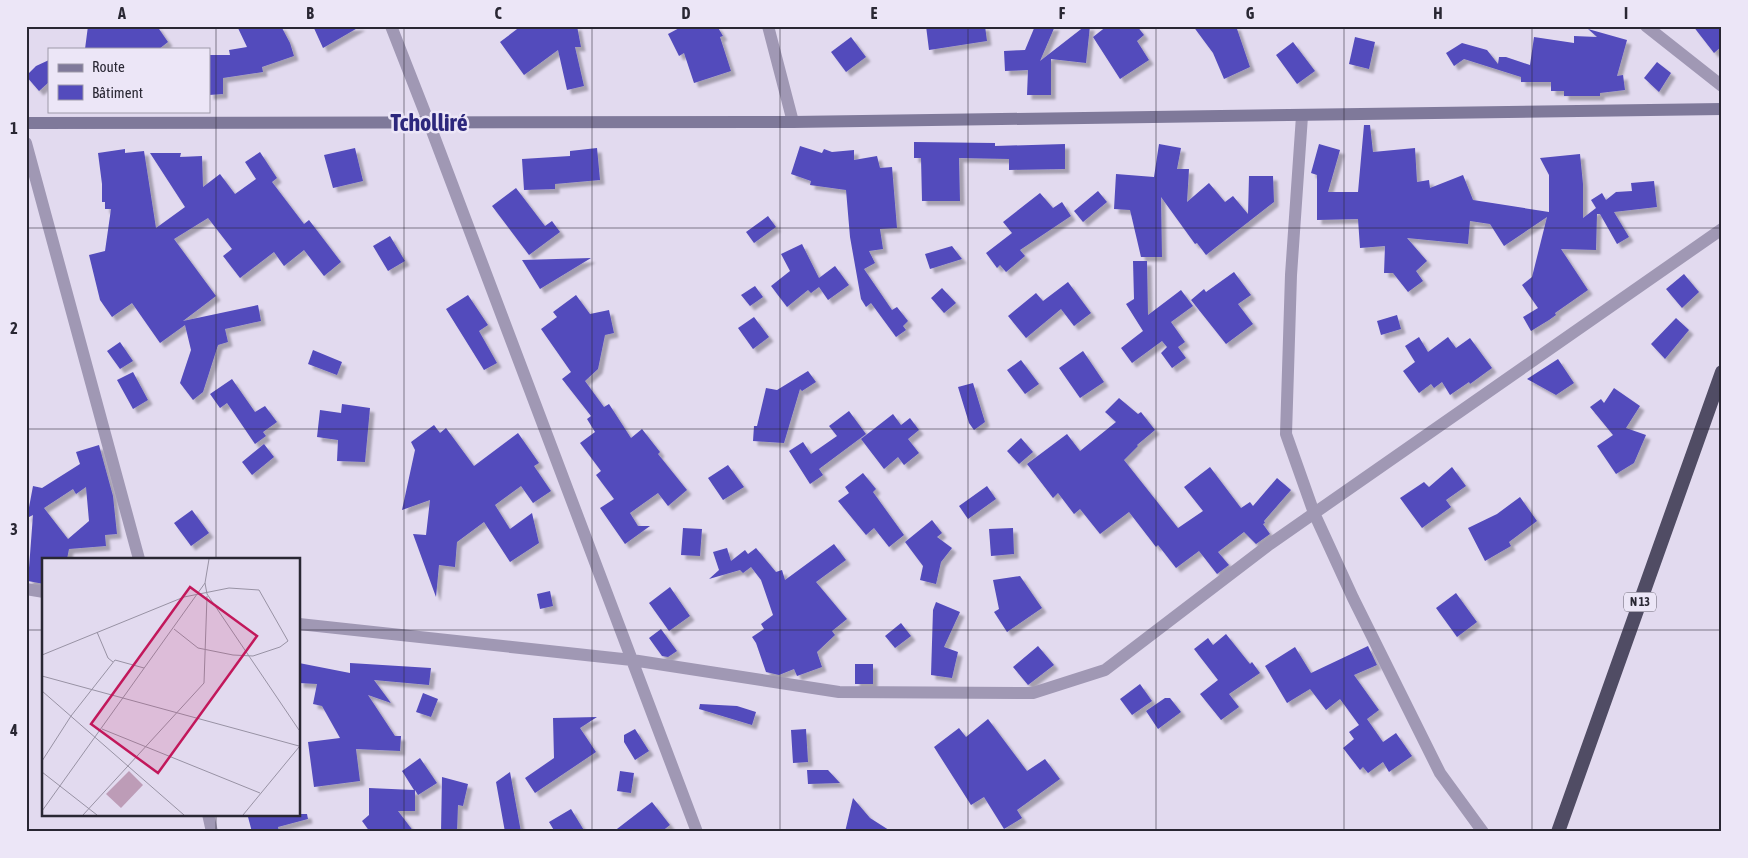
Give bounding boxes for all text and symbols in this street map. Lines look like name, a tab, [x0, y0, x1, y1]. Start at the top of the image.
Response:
text: A	[117, 4, 126, 22]
text: B	[306, 4, 314, 22]
text: C	[494, 4, 502, 22]
text: D	[682, 4, 691, 22]
text: E	[871, 4, 878, 22]
text: F	[1059, 4, 1066, 22]
text: G	[1246, 4, 1255, 22]
text: H	[1433, 4, 1443, 22]
text: I	[1624, 4, 1628, 22]
legend	[48, 48, 210, 112]
text: Route	[92, 58, 125, 75]
text: Bâtiment	[92, 84, 143, 101]
district label: Tcholliré	[390, 109, 468, 136]
text: 1	[10, 119, 18, 137]
text: 2	[10, 319, 18, 337]
text: 3	[10, 520, 18, 538]
inset map	[42, 558, 300, 816]
road number: N 13	[1624, 592, 1656, 612]
text: 4	[9, 721, 18, 739]

